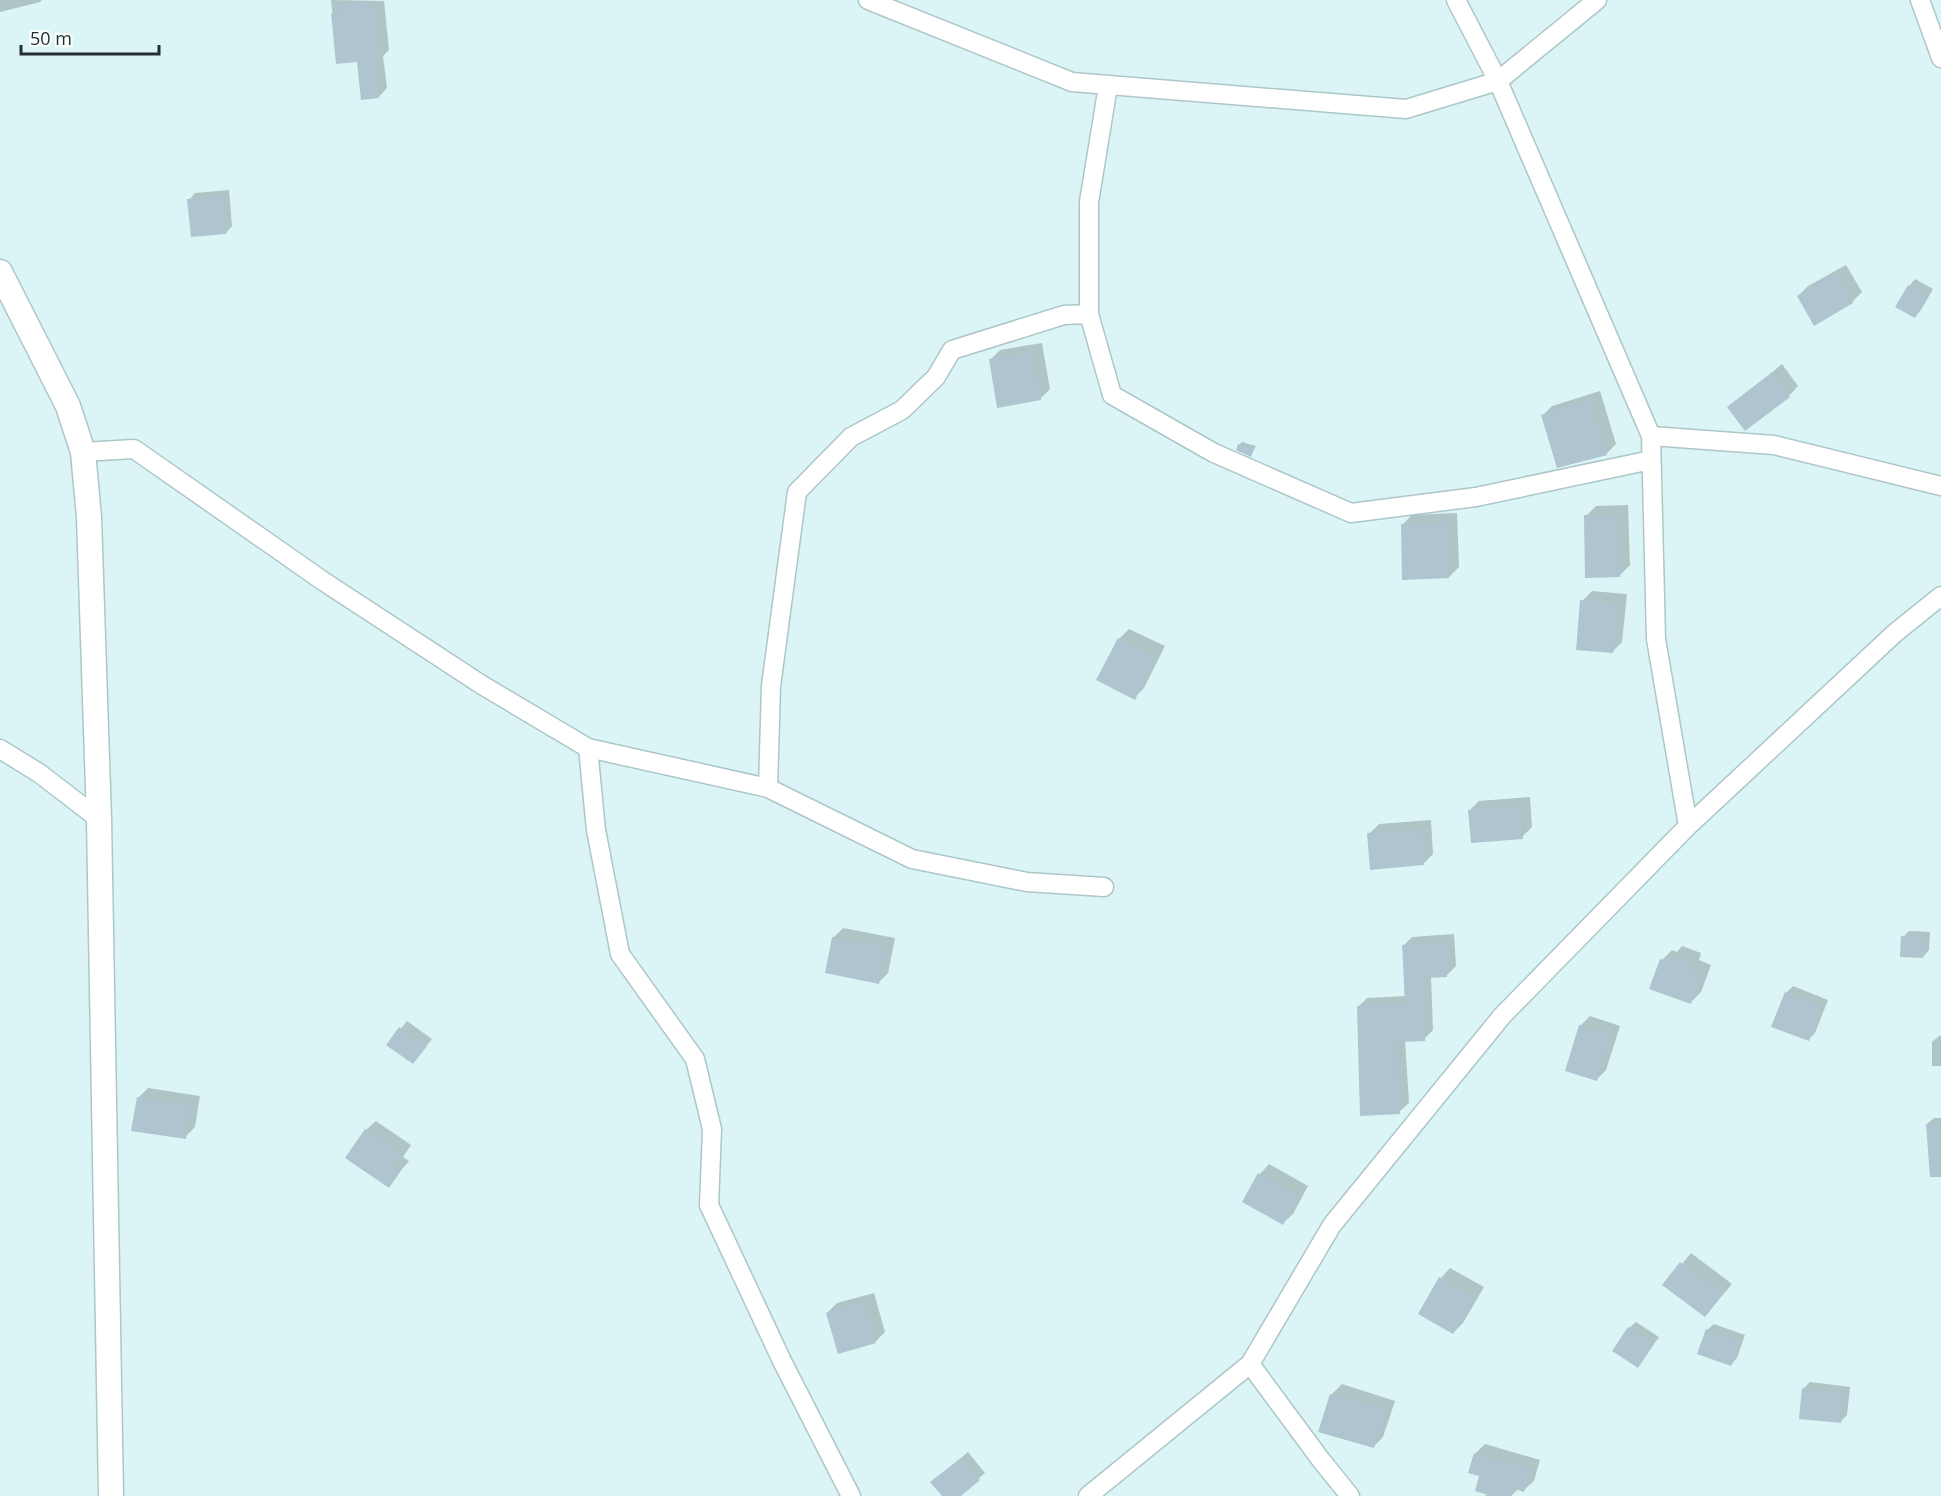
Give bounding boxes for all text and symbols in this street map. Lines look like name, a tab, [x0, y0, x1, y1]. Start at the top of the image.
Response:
scale bar	[21, 18, 159, 56]
text: 50 m	[30, 26, 72, 50]

